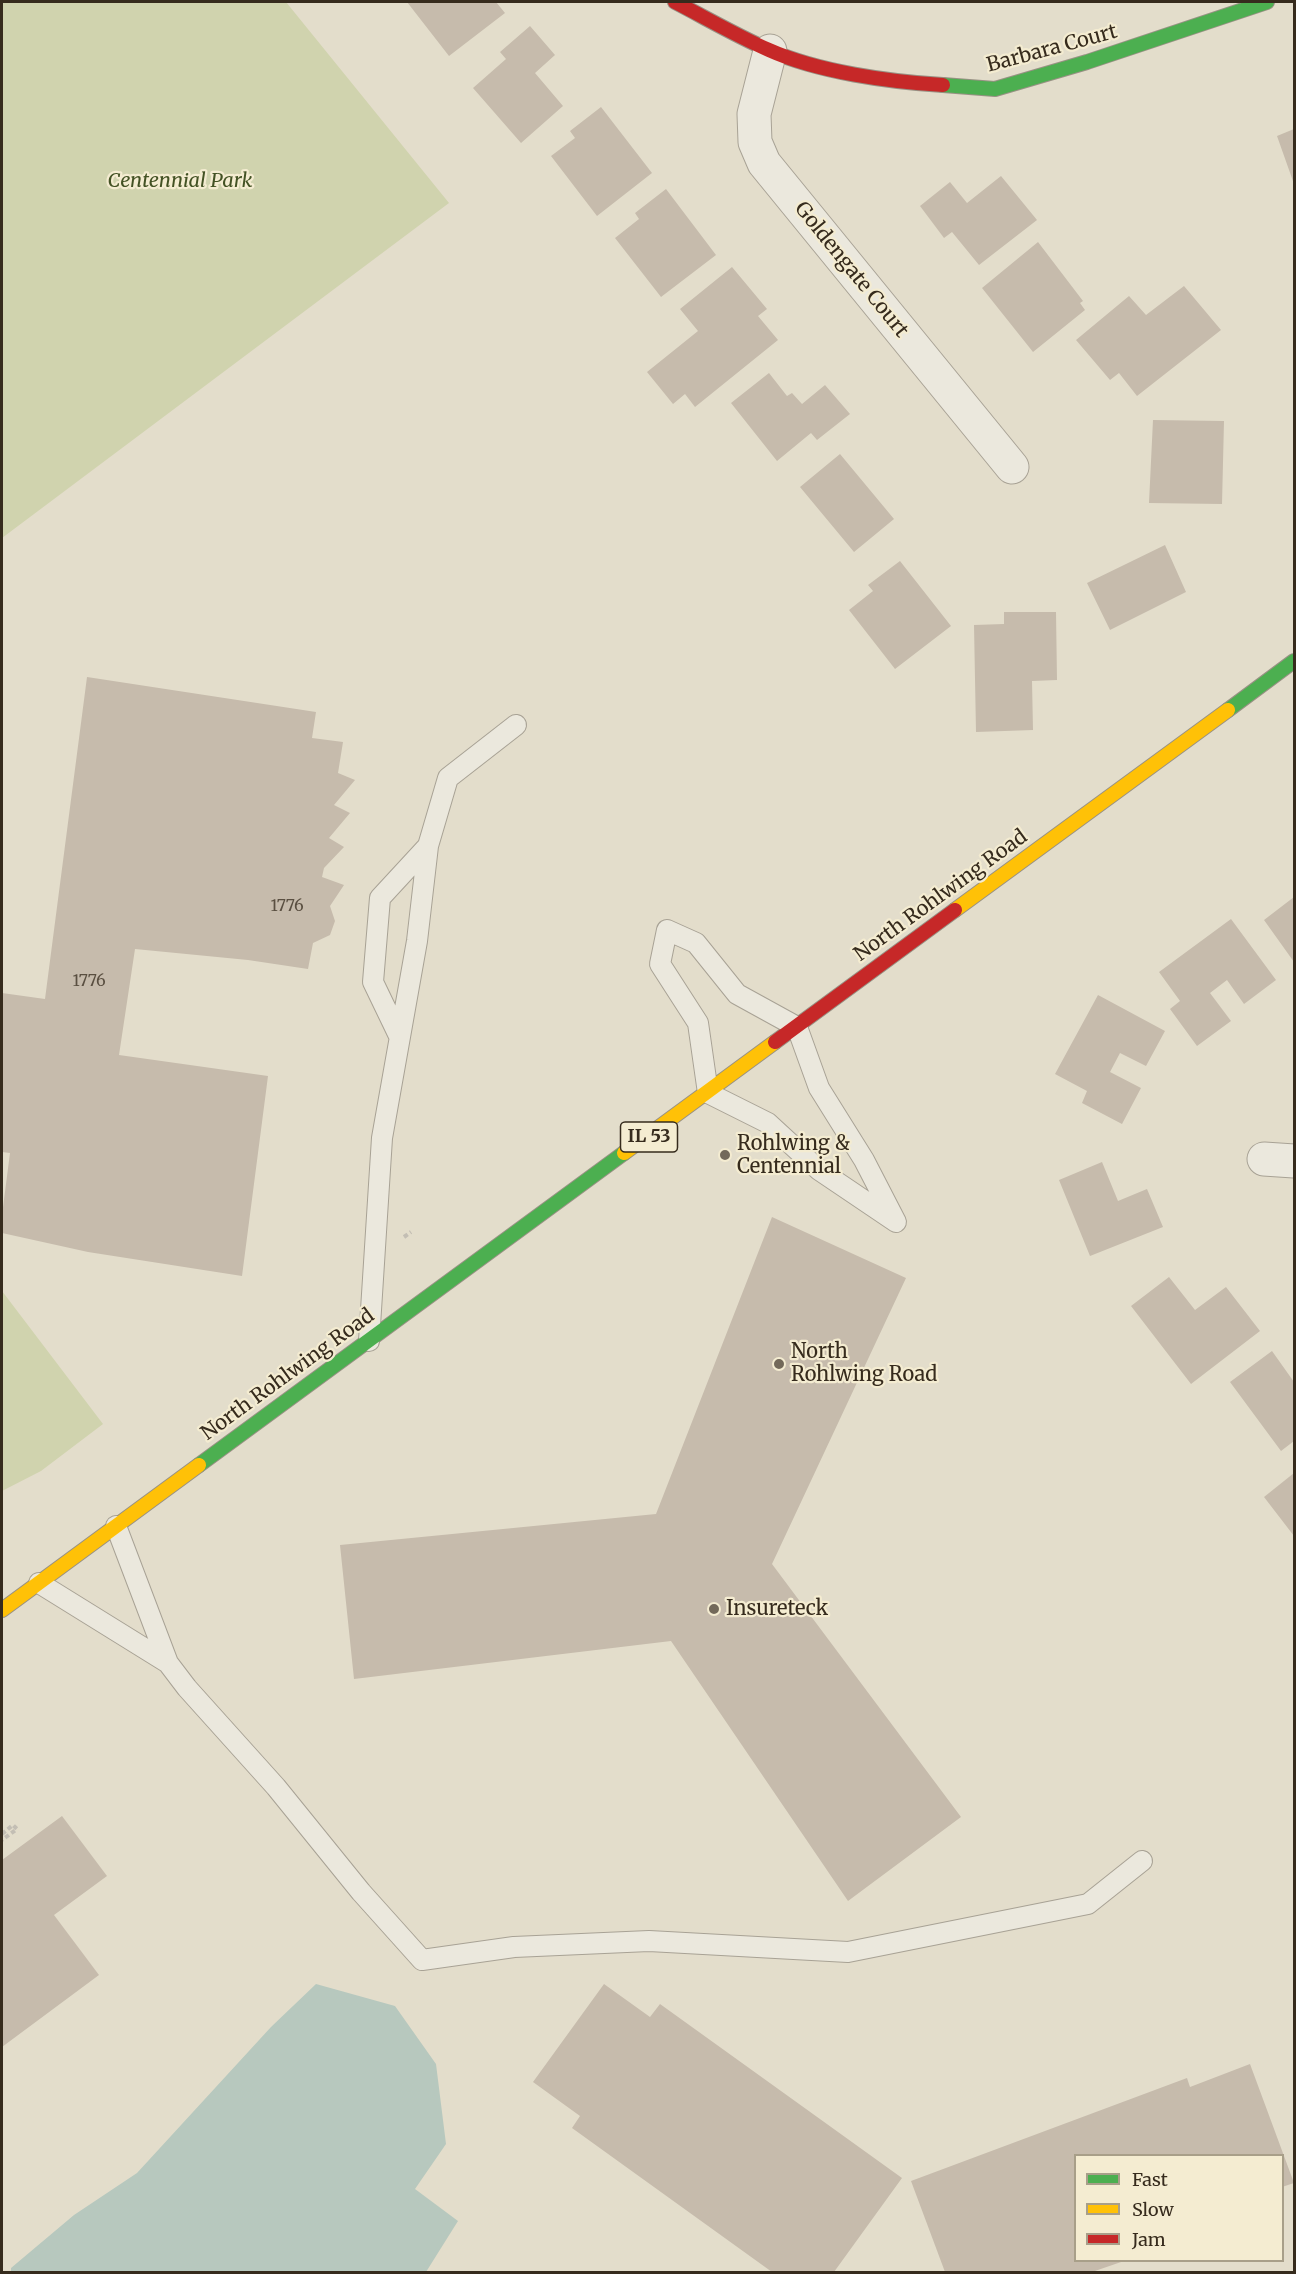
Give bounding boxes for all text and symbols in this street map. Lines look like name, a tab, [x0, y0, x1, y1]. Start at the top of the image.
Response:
street label: Barbara Court	[984, 20, 1120, 78]
park label: Centennial Park	[108, 169, 252, 193]
street label: Goldengate Court	[789, 197, 913, 343]
street label: North Rohlwing Road	[850, 825, 1032, 967]
house number: 1776	[270, 896, 304, 916]
house number: 1776	[72, 971, 106, 991]
road number: IL 53	[620, 1122, 678, 1152]
place label: Rohlwing & Centennial	[737, 1132, 850, 1179]
marker: Rohlwing & Centennial	[718, 1148, 732, 1162]
street label: North Rohlwing Road	[197, 1304, 379, 1446]
place label: North Rohlwing Road	[791, 1340, 937, 1387]
marker: North Rohlwing Road	[772, 1357, 786, 1371]
place label: Insureteck	[726, 1597, 828, 1621]
marker: Insureteck	[707, 1602, 721, 1616]
legend	[1074, 2154, 1284, 2262]
text: Fast	[1132, 2168, 1168, 2191]
text: Slow	[1132, 2198, 1174, 2221]
text: Jam	[1132, 2228, 1166, 2251]

